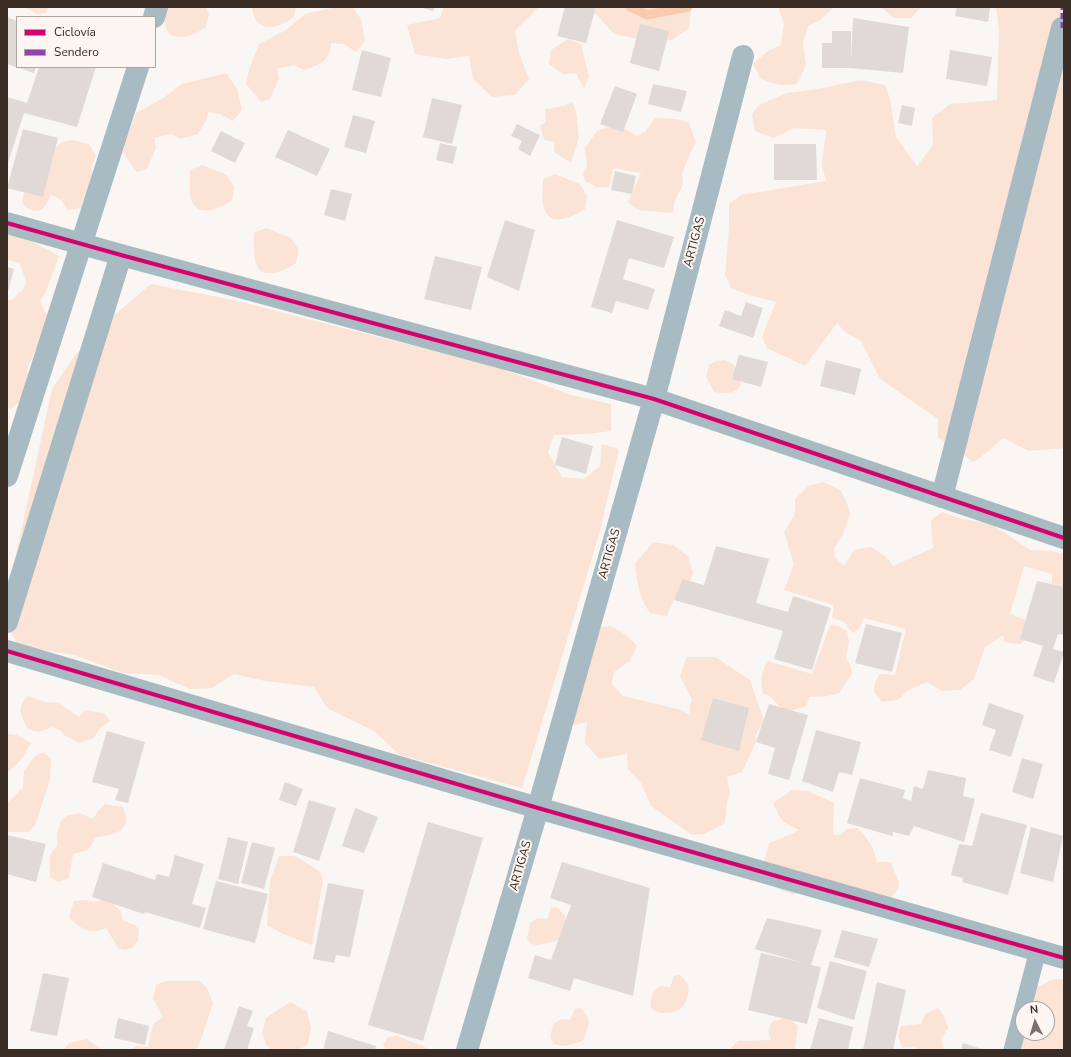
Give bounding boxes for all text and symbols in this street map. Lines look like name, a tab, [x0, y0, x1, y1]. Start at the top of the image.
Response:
legend	[16, 16, 156, 68]
text: Ciclovía	[54, 24, 96, 40]
text: Sendero	[54, 44, 99, 60]
street label: ARTIGAS	[681, 215, 709, 269]
street label: ARTIGAS	[596, 527, 624, 581]
street label: ARTIGAS	[507, 839, 535, 893]
north arrow	[1015, 1001, 1055, 1041]
text: N	[1029, 1002, 1039, 1017]

